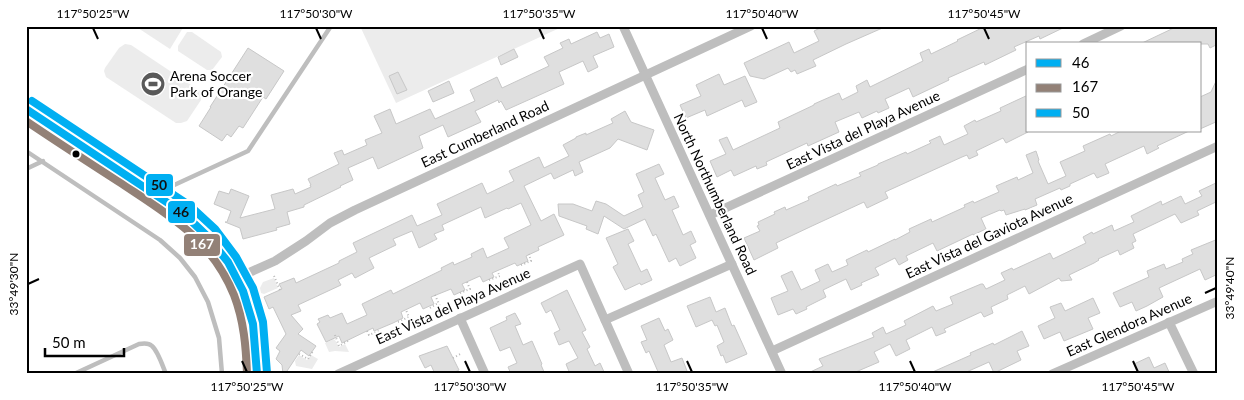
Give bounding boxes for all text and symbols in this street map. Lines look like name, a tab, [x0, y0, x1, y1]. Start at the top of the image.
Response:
text: 117°50'25"W	[56, 6, 130, 21]
text: 117°50'30"W	[279, 6, 353, 21]
text: 117°50'35"W	[502, 6, 576, 21]
text: 117°50'40"W	[725, 6, 799, 21]
text: 117°50'45"W	[947, 6, 1021, 21]
legend	[1026, 42, 1202, 132]
text: 46	[1072, 53, 1090, 71]
place label: Arena Soccer Park of Orange	[170, 67, 262, 100]
sports icon: Arena Soccer Park of Orange	[140, 71, 166, 97]
text: 167	[1072, 77, 1098, 95]
street label: East Vista del Playa Avenue	[783, 86, 942, 173]
street label: East Cumberland Road	[418, 96, 551, 171]
text: 50	[1072, 103, 1090, 121]
street label: North Northumberland Road	[670, 110, 760, 277]
unlabelled marker	[71, 149, 81, 159]
line badge: 50	[145, 173, 174, 197]
text: 50	[151, 176, 167, 193]
street label: East Vista del Gaviota Avenue	[902, 189, 1075, 282]
line badge: 46	[167, 200, 196, 224]
text: 46	[173, 203, 189, 220]
line badge: 167	[183, 233, 221, 257]
text: 167	[190, 235, 214, 252]
text: 33°49'30"N	[6, 253, 21, 315]
text: 33°49'40"N	[1222, 257, 1237, 319]
street label: East Vista del Playa Avenue	[373, 264, 533, 347]
street label: East Glendora Avenue	[1063, 289, 1194, 360]
scale bar	[45, 325, 124, 357]
text: 50 m	[52, 333, 86, 351]
text: 117°50'25"W	[210, 379, 284, 394]
text: 117°50'30"W	[433, 379, 507, 394]
text: 117°50'35"W	[655, 379, 729, 394]
text: 117°50'40"W	[878, 379, 952, 394]
text: 117°50'45"W	[1101, 379, 1175, 394]

